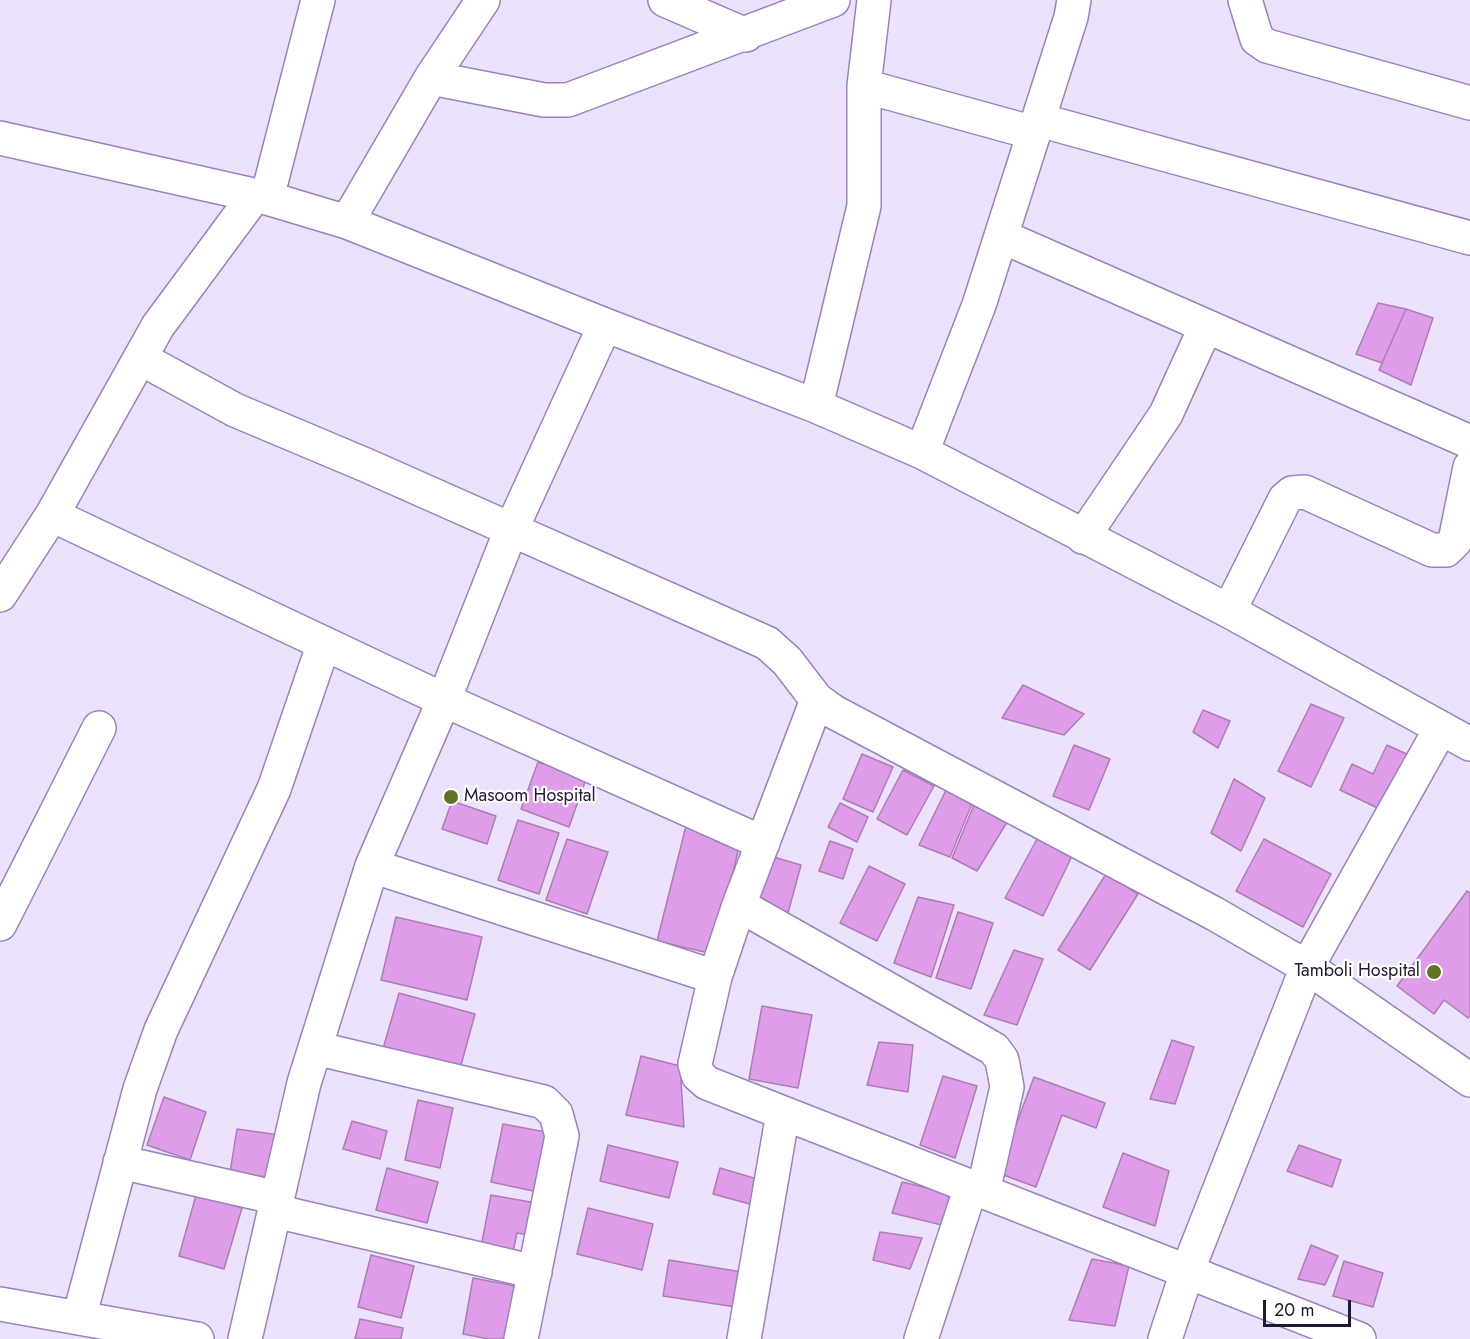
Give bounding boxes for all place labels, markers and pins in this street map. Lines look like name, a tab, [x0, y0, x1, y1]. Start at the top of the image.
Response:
place label: Masoom Hospital	[464, 786, 596, 808]
marker: Masoom Hospital	[442, 788, 460, 806]
place label: Tamboli Hospital	[1294, 961, 1420, 983]
marker: Tamboli Hospital	[1425, 963, 1443, 981]

